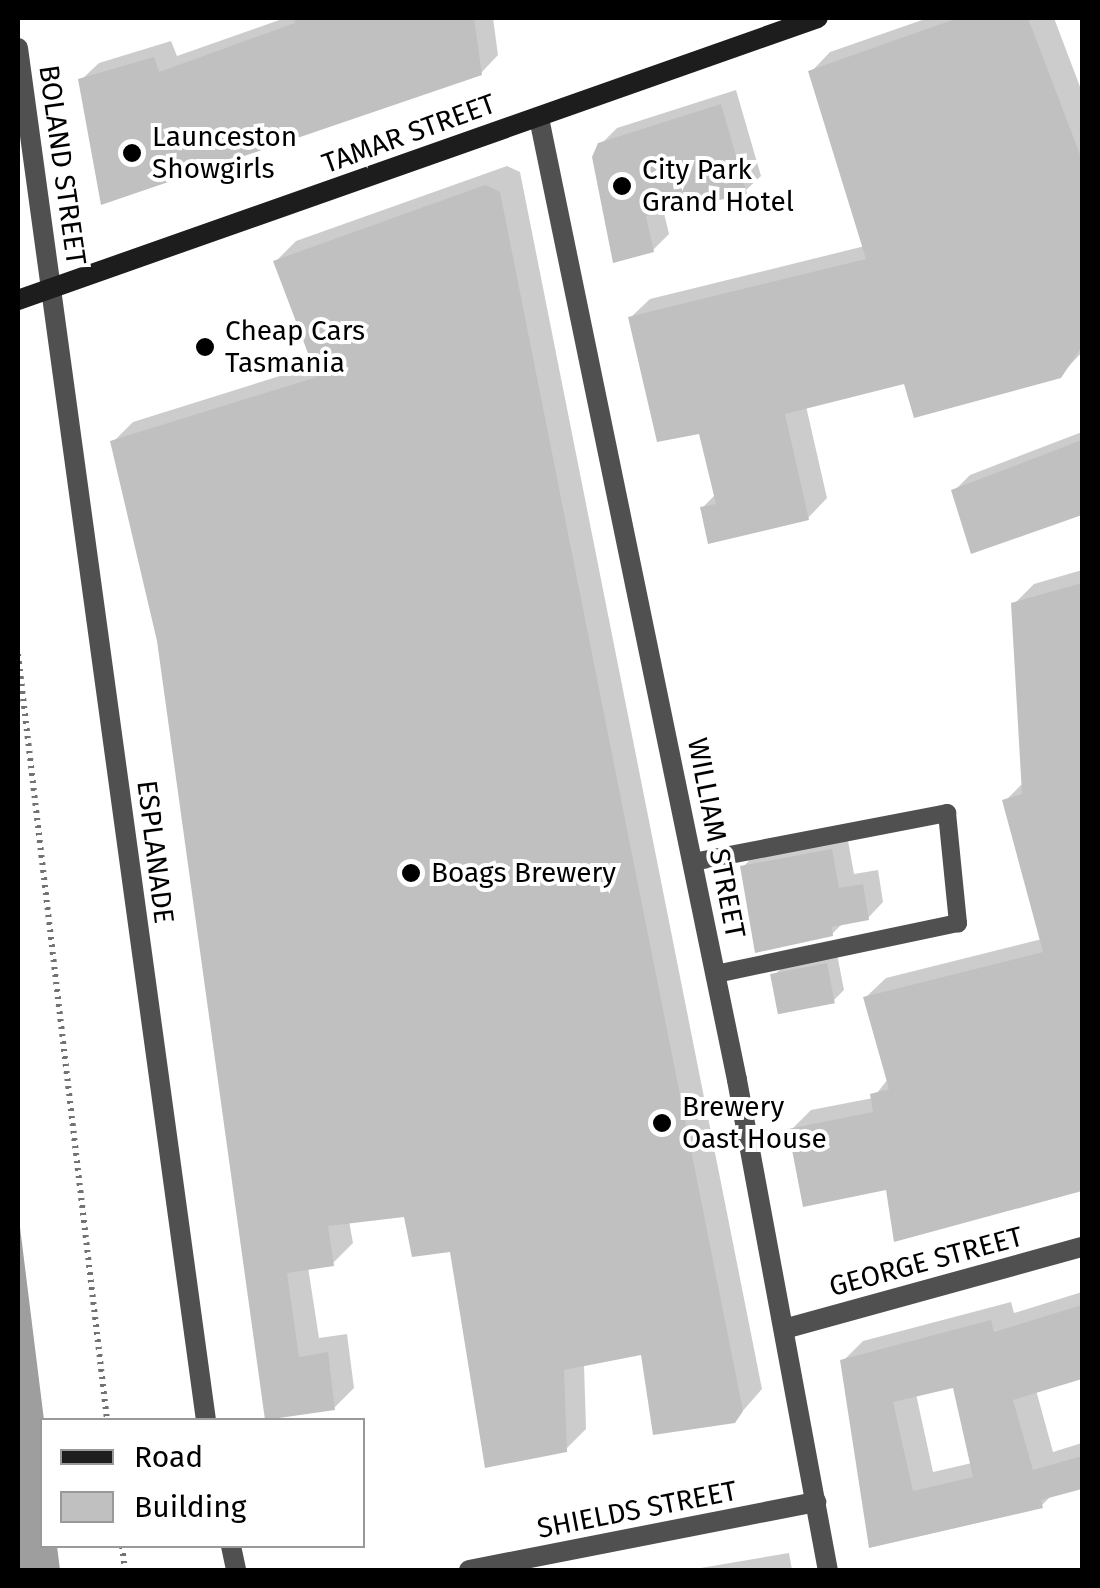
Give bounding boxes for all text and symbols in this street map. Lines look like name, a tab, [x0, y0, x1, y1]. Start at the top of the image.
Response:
street label: BOLAND STREET	[31, 63, 93, 267]
street label: TAMAR STREET	[318, 87, 500, 181]
place label: Launceston Showgirls	[152, 120, 297, 186]
marker: Launceston Showgirls	[121, 142, 143, 164]
place label: City Park Grand Hotel	[642, 153, 794, 219]
marker: City Park Grand Hotel	[611, 175, 633, 197]
place label: Cheap Cars Tasmania	[225, 314, 365, 380]
marker: Cheap Cars Tasmania	[194, 336, 216, 358]
street label: WILLIAM STREET	[680, 735, 752, 941]
street label: ESPLANADE	[130, 778, 180, 926]
place label: Boags Brewery	[431, 856, 616, 890]
marker: Boags Brewery	[400, 862, 422, 884]
place label: Brewery Oast House	[682, 1090, 827, 1156]
marker: Brewery Oast House	[651, 1112, 673, 1134]
street label: GEORGE STREET	[826, 1220, 1026, 1304]
legend	[40, 1418, 365, 1548]
text: Road	[134, 1439, 203, 1475]
street label: SHIELDS STREET	[534, 1474, 740, 1546]
text: Building	[134, 1489, 246, 1525]

